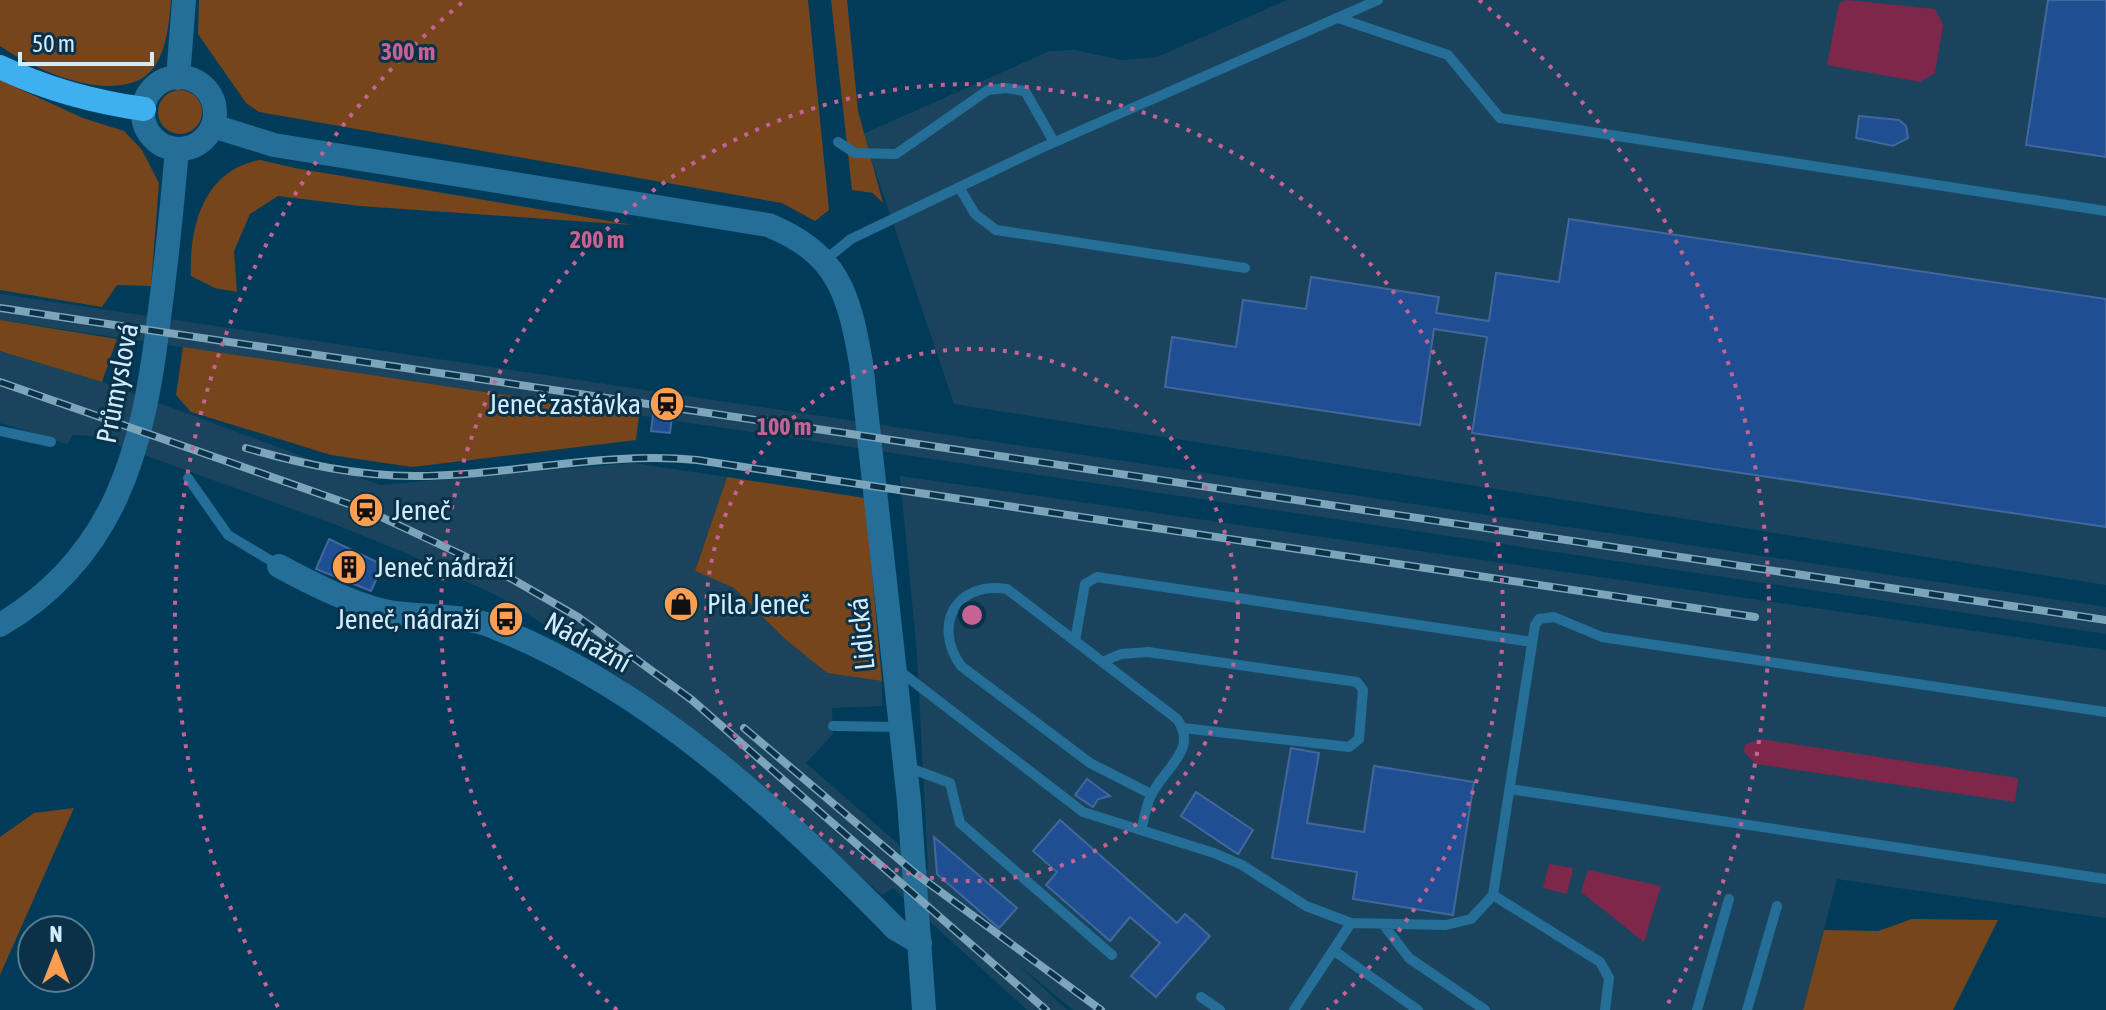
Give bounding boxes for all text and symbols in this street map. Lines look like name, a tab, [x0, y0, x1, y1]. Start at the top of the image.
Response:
scale bar	[20, 16, 152, 66]
text: 50 m	[32, 30, 75, 57]
text: 300 m	[381, 38, 435, 65]
text: 200 m	[570, 226, 624, 253]
street label: Průmyslová	[90, 320, 144, 446]
station icon: Jeneč zastávka	[648, 385, 686, 423]
place label: Jeneč zastávka	[488, 388, 641, 420]
text: 100 m	[757, 413, 811, 440]
station icon: Jeneč	[347, 491, 385, 529]
place label: Jeneč	[392, 494, 451, 526]
building icon: Jeneč nádraží	[330, 548, 368, 586]
place label: Jeneč nádraží	[375, 551, 514, 583]
shop icon: Pila Jeneč	[662, 585, 700, 623]
place label: Pila Jeneč	[707, 588, 810, 620]
street label: Lidická	[841, 596, 881, 672]
bus stop icon: Jeneč, nádraží	[487, 600, 525, 638]
centre of rings	[958, 601, 986, 629]
place label: Jeneč, nádraží	[336, 603, 480, 635]
street label: Nádražní	[539, 605, 637, 679]
north arrow	[16, 914, 96, 994]
text: N	[50, 921, 62, 947]

